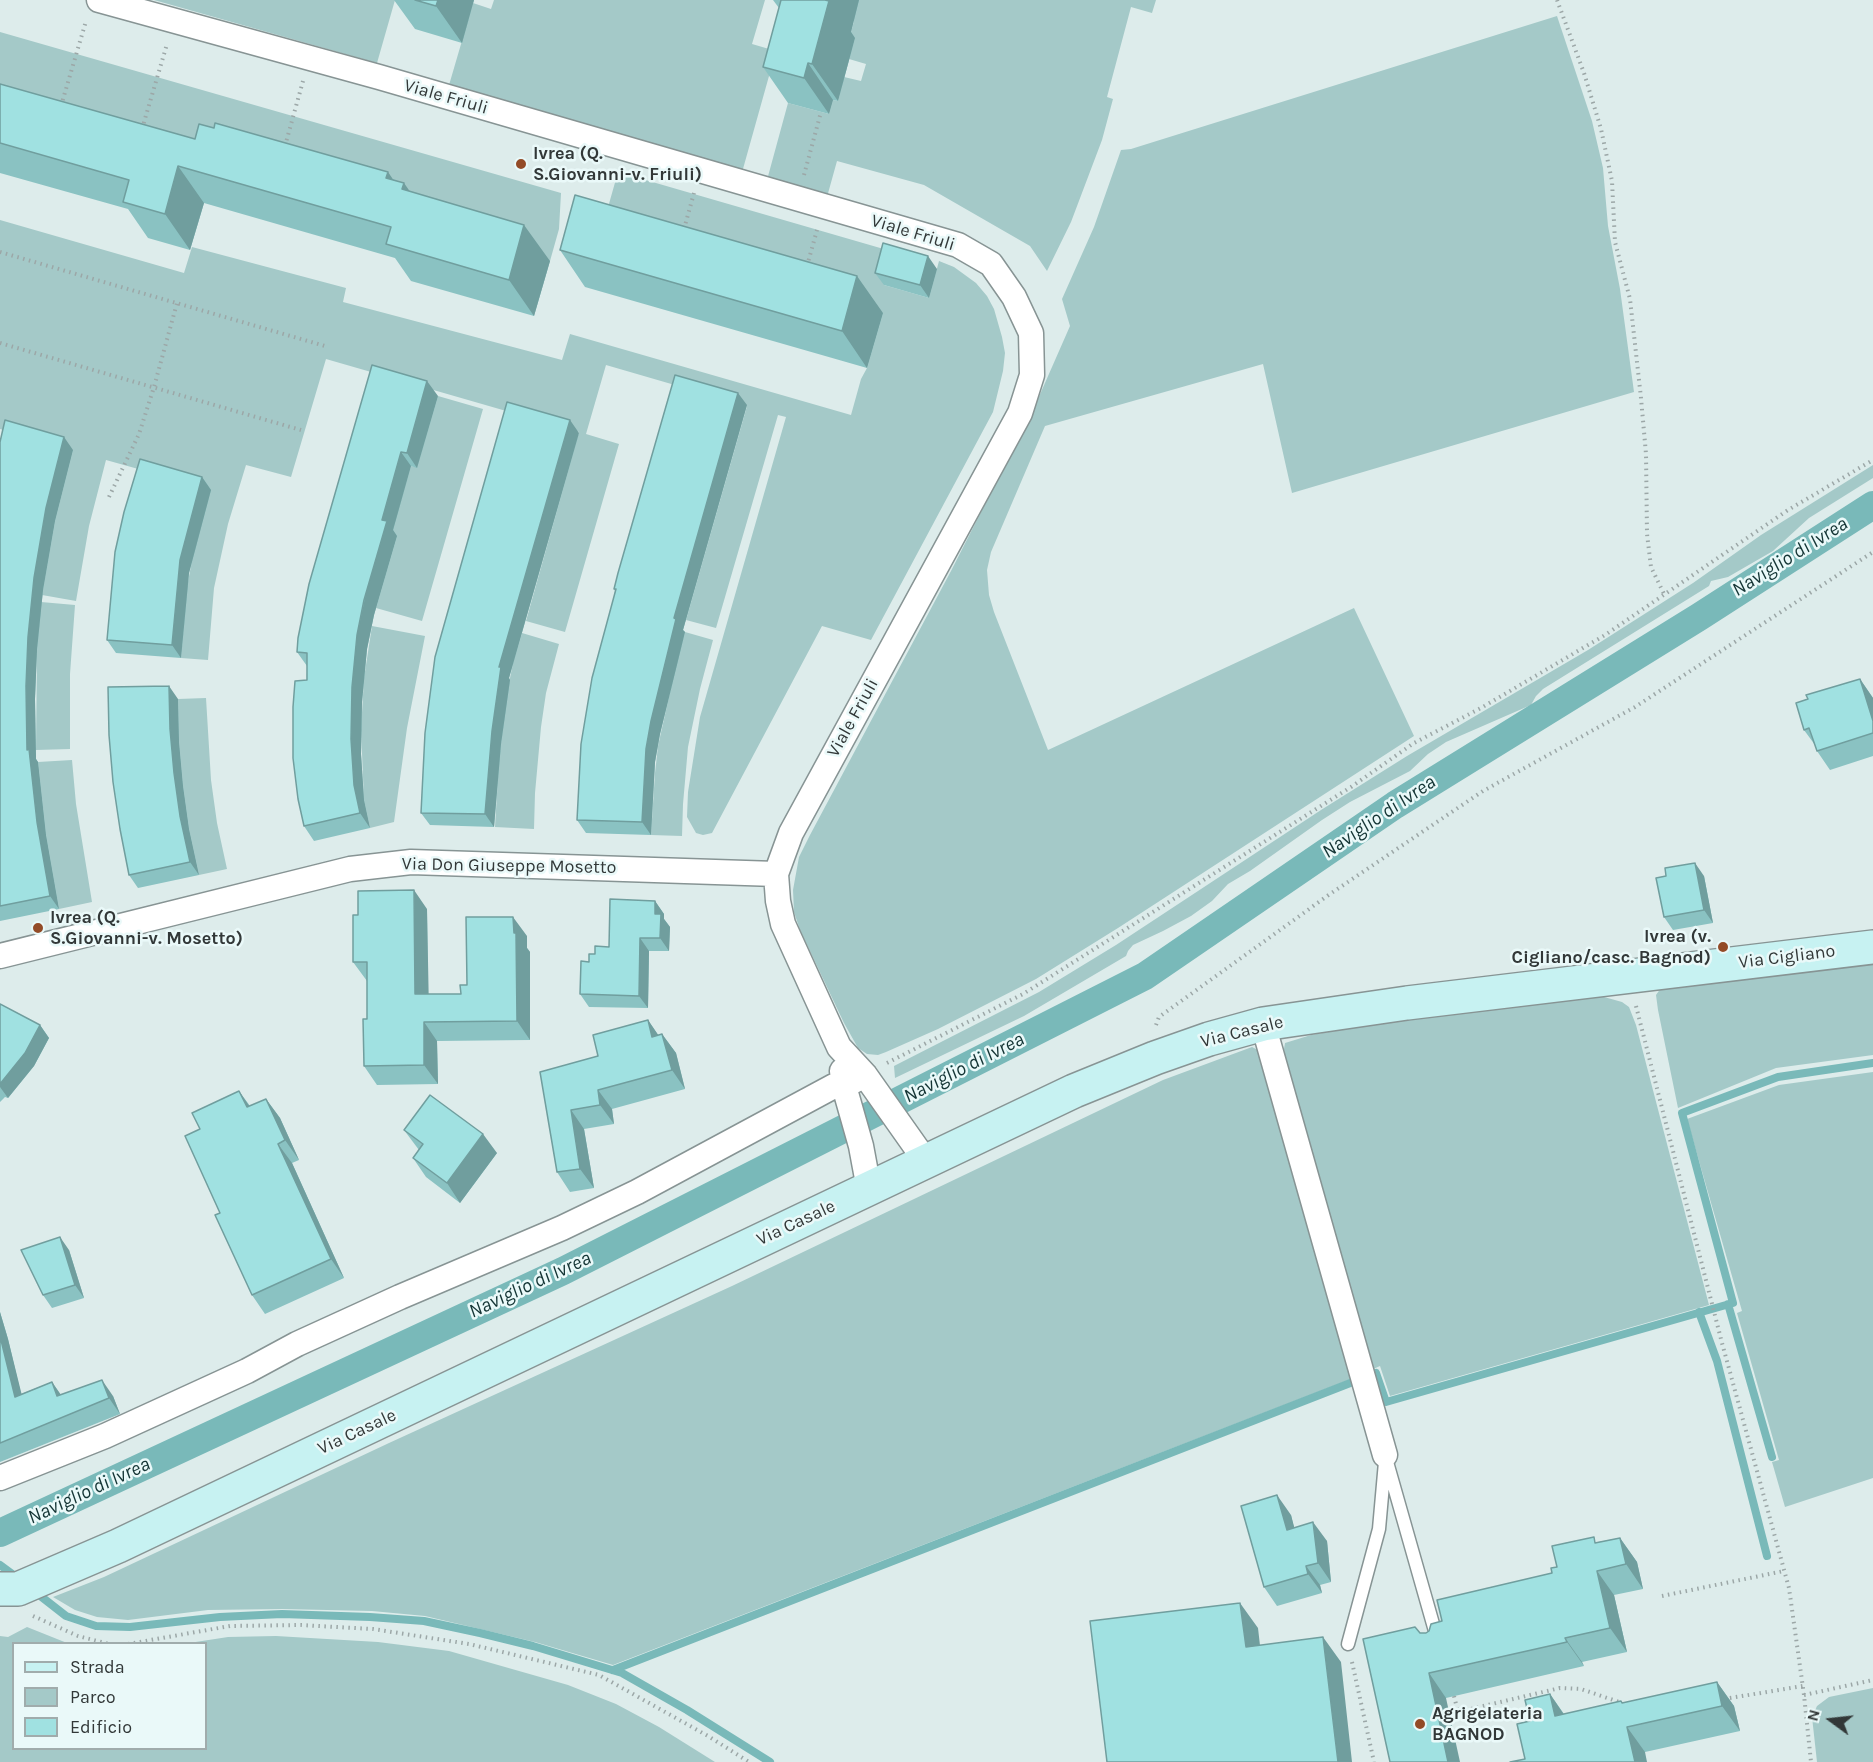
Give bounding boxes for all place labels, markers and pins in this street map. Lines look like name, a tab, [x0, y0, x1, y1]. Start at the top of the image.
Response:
place label: Ivrea (Q. S.Giovanni-v. Friuli)	[533, 143, 702, 186]
marker: Ivrea (Q. S.Giovanni-v. Friuli)	[514, 157, 528, 171]
place label: Ivrea (Q. S.Giovanni-v. Mosetto)	[50, 907, 243, 950]
marker: Ivrea (Q. S.Giovanni-v. Mosetto)	[31, 921, 45, 935]
place label: Ivrea (v. Cigliano/casc. Bagnod)	[1512, 926, 1711, 968]
marker: Ivrea (v. Cigliano/casc. Bagnod)	[1716, 940, 1730, 954]
place label: Agrigelateria BAGNOD	[1432, 1703, 1543, 1746]
marker: Agrigelateria BAGNOD	[1413, 1717, 1427, 1731]

